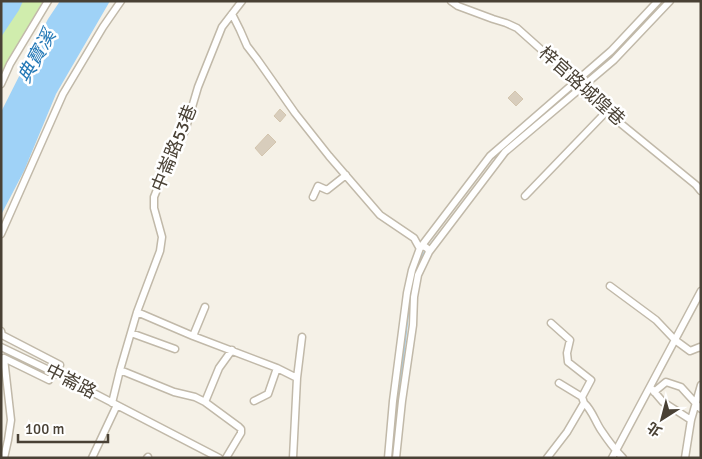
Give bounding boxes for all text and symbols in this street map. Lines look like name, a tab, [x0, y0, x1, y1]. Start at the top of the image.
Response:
water label: 典寶溪	[13, 23, 63, 87]
street label: 梓官路城隍巷	[535, 42, 629, 130]
street label: 中崙路53巷	[147, 101, 201, 195]
street label: 中崙路	[42, 359, 100, 403]
north arrow	[637, 394, 687, 444]
scale bar	[18, 412, 108, 444]
text: 北	[644, 418, 665, 440]
text: 100 m	[25, 420, 65, 438]

